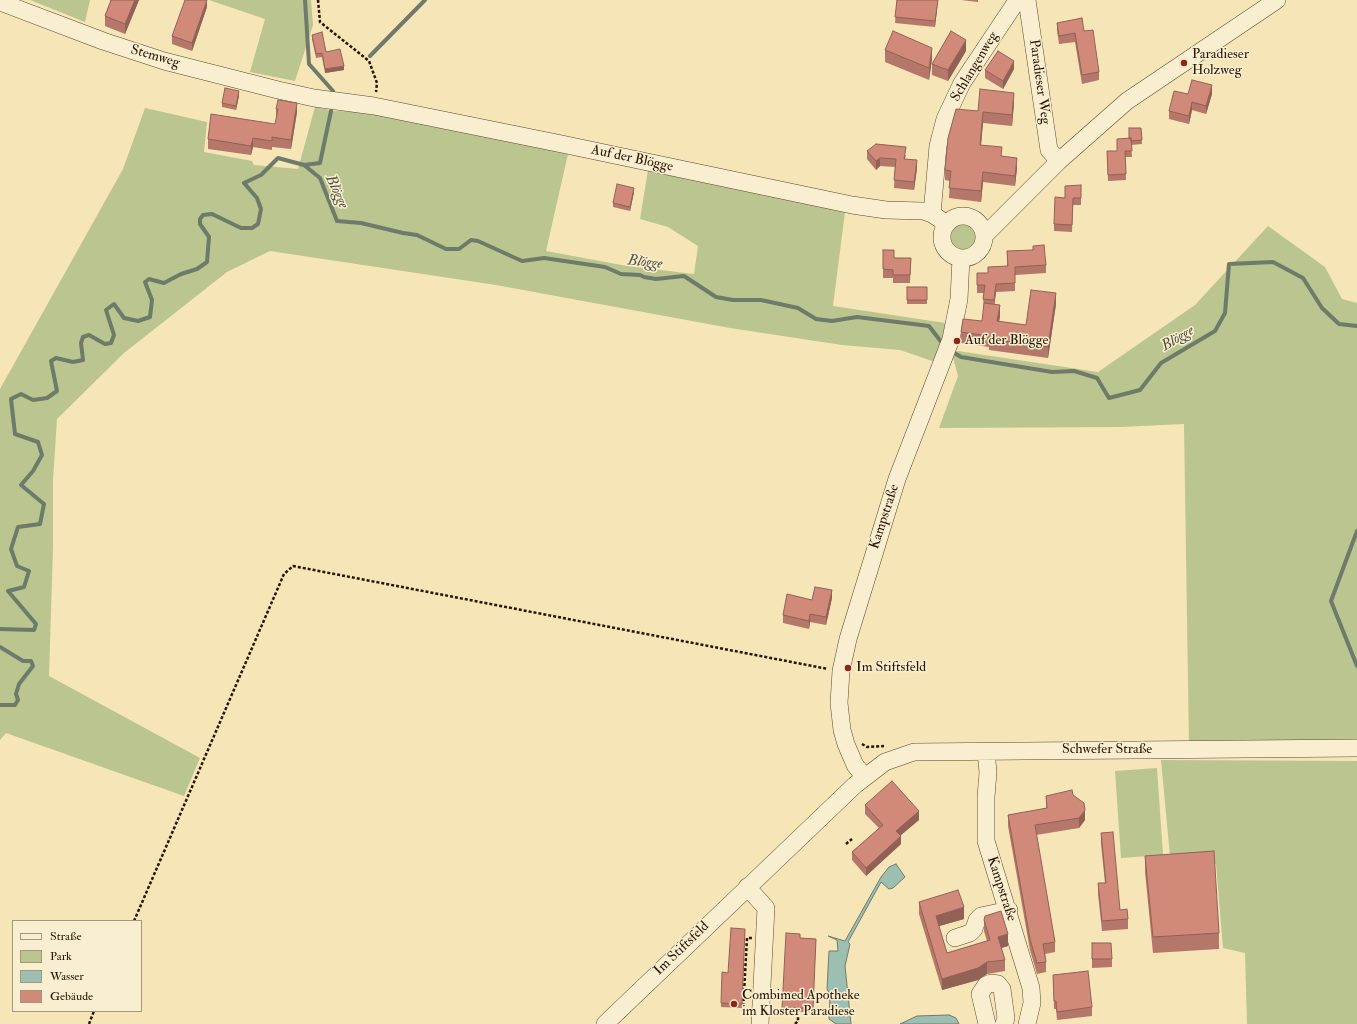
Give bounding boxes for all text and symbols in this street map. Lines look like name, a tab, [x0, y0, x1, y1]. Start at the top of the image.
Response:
street label: Schlangenweg	[948, 29, 1002, 105]
street label: Paradieser Weg	[1025, 38, 1053, 126]
street label: Stemweg	[129, 42, 181, 72]
place label: Paradieser Holzweg	[1192, 47, 1249, 80]
marker: Paradieser Holzweg	[1179, 58, 1189, 68]
street label: Auf der Blögge	[589, 142, 675, 176]
water label: Blögge	[320, 172, 352, 212]
water label: Blögge	[627, 252, 663, 274]
water label: Blögge	[1158, 322, 1198, 356]
place label: Auf der Blögge	[965, 333, 1048, 349]
marker: Auf der Blögge	[952, 336, 962, 346]
street label: Kampstraße	[867, 482, 903, 552]
place label: Im Stiftsfeld	[856, 660, 926, 676]
marker: Im Stiftsfeld	[843, 663, 853, 673]
street label: Schwefer Straße	[1062, 742, 1152, 758]
street label: Kampstraße	[983, 854, 1019, 924]
street label: Im Stiftsfeld	[651, 919, 713, 979]
legend	[12, 920, 142, 1012]
text: Straße	[50, 929, 81, 944]
text: Park	[50, 949, 72, 964]
text: Wasser	[50, 969, 84, 984]
place label: Combimed Apotheke im Kloster Paradiese	[742, 988, 860, 1020]
text: Gebäude	[50, 989, 93, 1004]
marker: Combimed Apotheke im Kloster Paradiese	[729, 999, 739, 1009]

